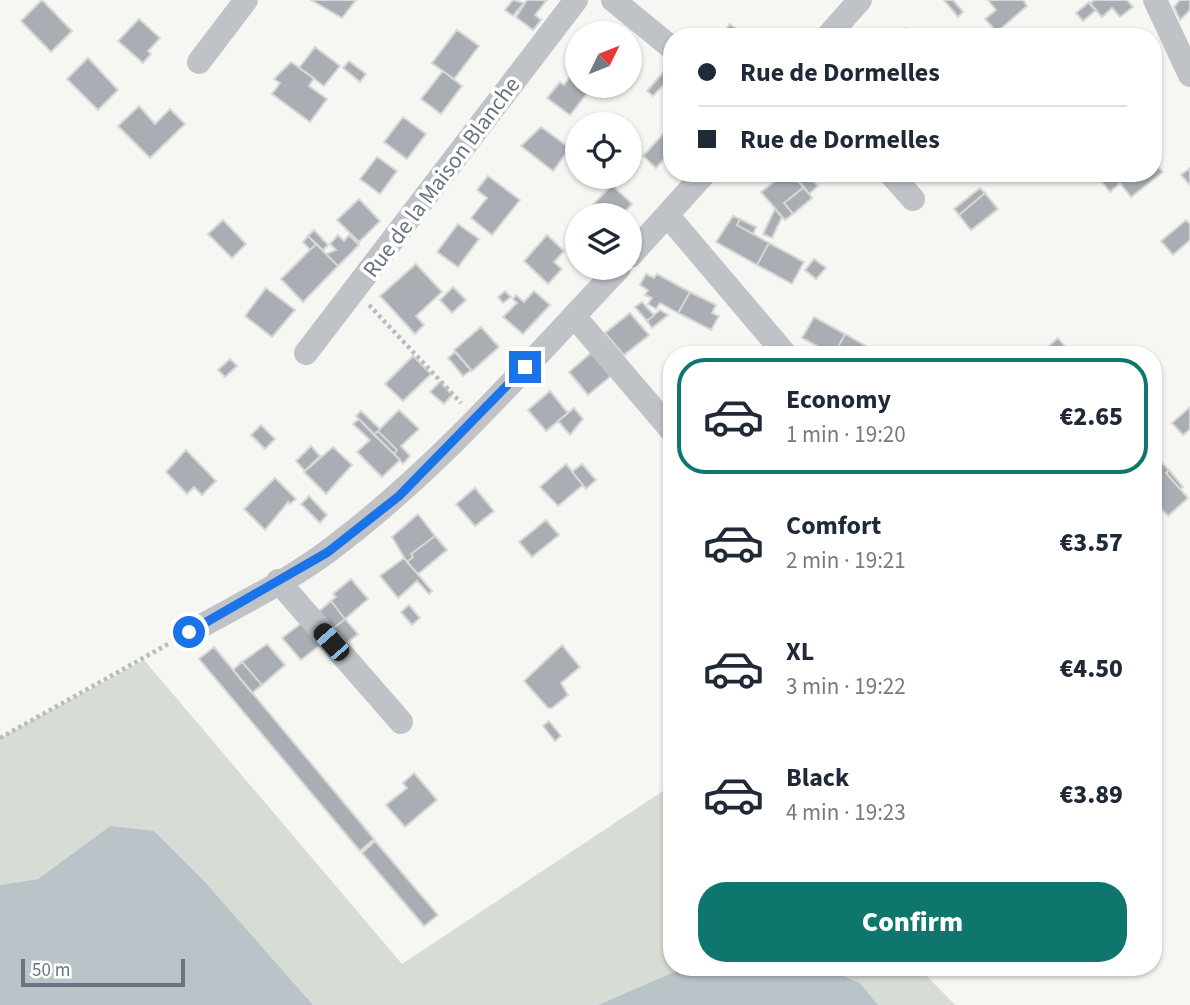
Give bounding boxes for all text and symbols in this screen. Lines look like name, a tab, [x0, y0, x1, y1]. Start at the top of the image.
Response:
north arrow	[565, 21, 642, 98]
map controls	[565, 21, 642, 280]
text: Rue de Dormelles	[740, 54, 940, 91]
street label: Rue de la Maison Blanche	[355, 70, 528, 285]
button: locate	[565, 112, 642, 189]
text: Rue de Dormelles	[740, 121, 940, 158]
button: layers	[565, 203, 642, 280]
route end	[509, 351, 541, 383]
text: Economy	[786, 381, 891, 418]
icon: car	[702, 385, 765, 448]
text: €2.65	[1059, 398, 1123, 435]
text: 1 min · 19:20	[786, 418, 906, 451]
text: Comfort	[786, 507, 881, 544]
icon: car	[702, 511, 765, 574]
text: €3.57	[1059, 524, 1123, 561]
text: 2 min · 19:21	[786, 544, 906, 577]
route start	[173, 616, 205, 648]
car	[310, 619, 353, 665]
text: XL	[786, 633, 814, 670]
icon: car	[702, 637, 765, 700]
text: €4.50	[1059, 650, 1123, 687]
text: 3 min · 19:22	[786, 670, 906, 703]
text: Black	[786, 759, 849, 796]
icon: car	[702, 763, 765, 826]
text: €3.89	[1059, 776, 1123, 813]
text: 4 min · 19:23	[786, 796, 906, 829]
button: Confirm	[698, 882, 1127, 962]
scale bar	[21, 956, 186, 988]
text: 50 m	[32, 957, 70, 984]

